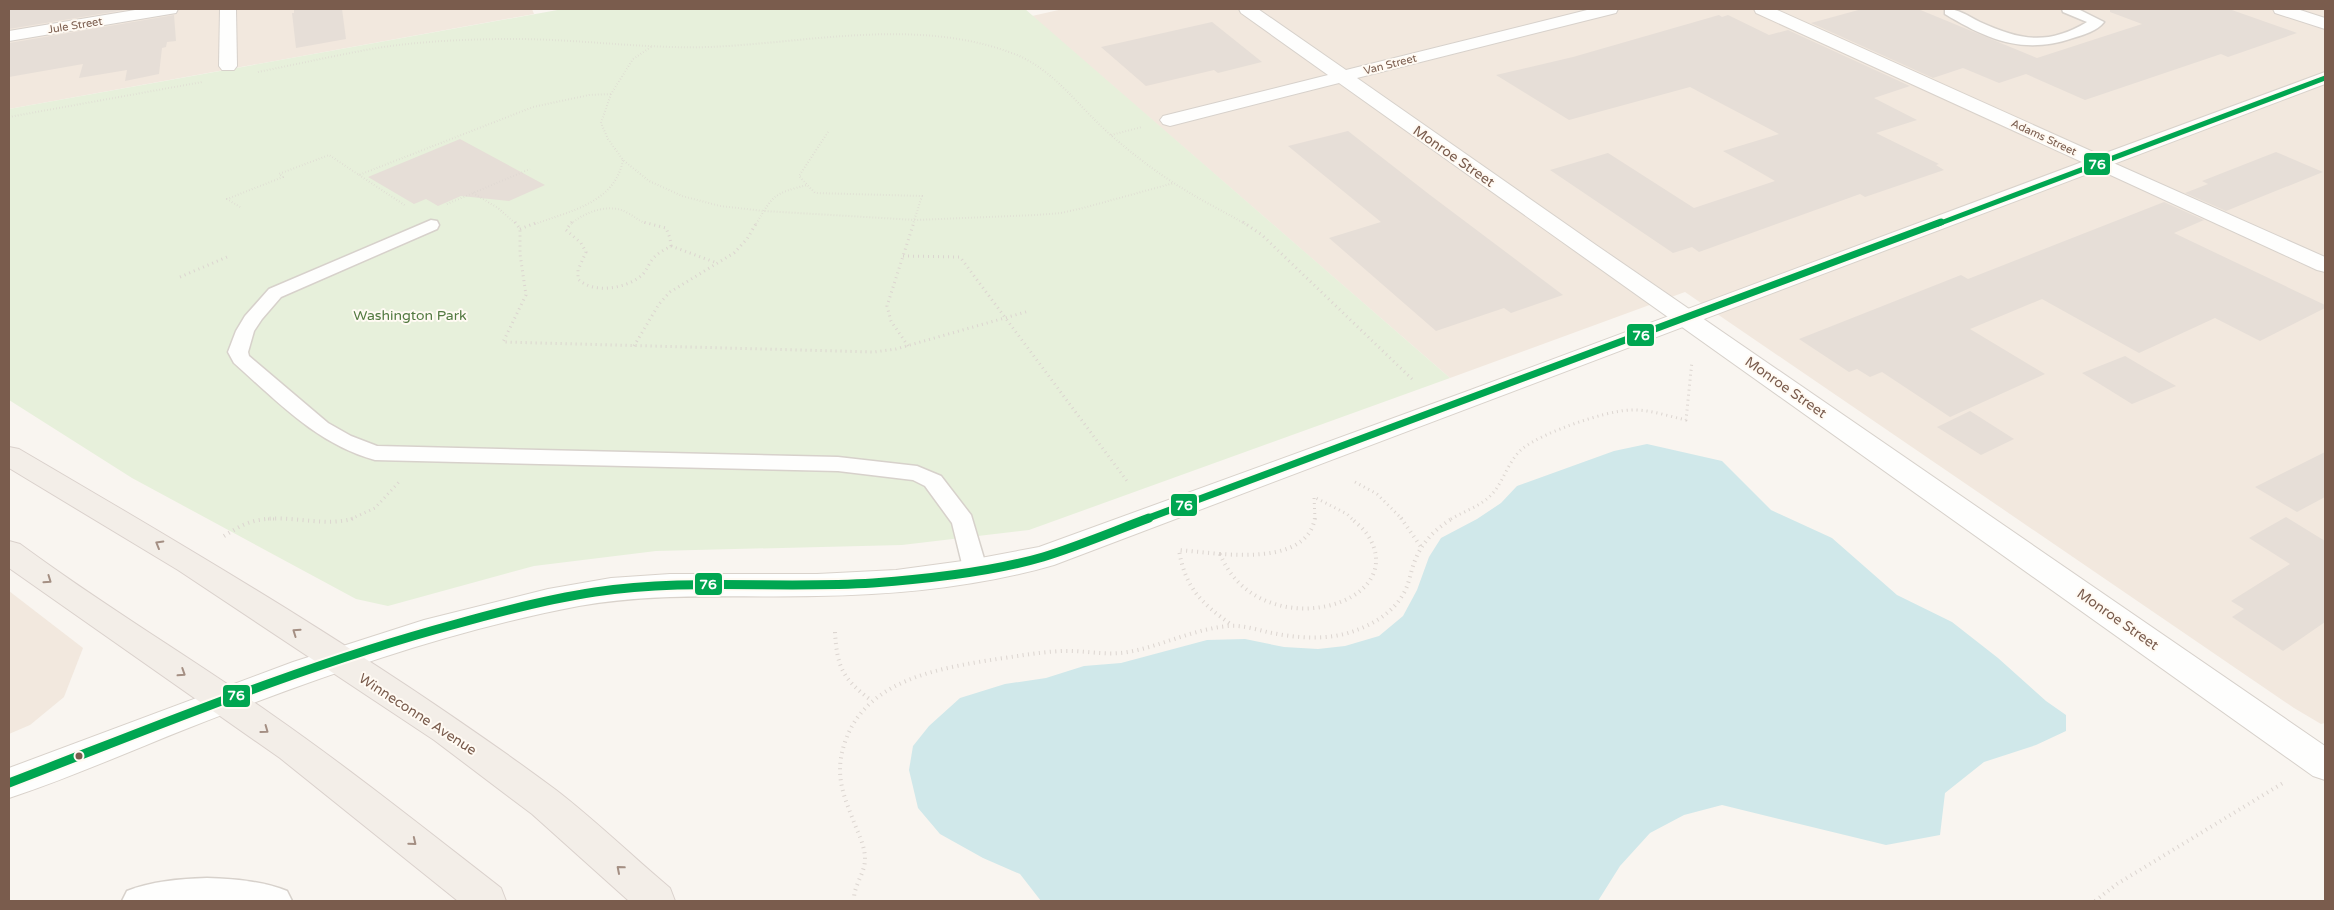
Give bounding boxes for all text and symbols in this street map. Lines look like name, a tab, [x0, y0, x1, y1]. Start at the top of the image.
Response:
street label: Jule Street	[47, 15, 103, 36]
street label: Van Street	[1362, 52, 1418, 77]
street label: Adams Street	[2009, 117, 2079, 158]
street label: Monroe Street	[1410, 122, 1498, 191]
line badge: 76	[2083, 152, 2111, 176]
text: 76	[2088, 156, 2106, 173]
park label: Washington Park	[353, 307, 467, 324]
line badge: 76	[1626, 323, 1655, 347]
text: 76	[1632, 327, 1650, 344]
street label: Monroe Street	[1742, 353, 1830, 422]
line badge: 76	[1170, 493, 1198, 517]
text: 76	[1175, 497, 1193, 514]
one-way arrow	[156, 540, 165, 550]
line badge: 76	[694, 572, 723, 596]
one-way arrow	[42, 574, 52, 583]
text: 76	[699, 576, 717, 593]
street label: Monroe Street	[2074, 585, 2162, 654]
one-way arrow	[292, 629, 302, 638]
one-way arrow	[177, 666, 186, 676]
street label: Winneconne Avenue	[356, 670, 480, 759]
line badge: 76	[222, 684, 251, 708]
text: 76	[227, 687, 245, 704]
one-way arrow	[259, 724, 269, 733]
unlabelled marker	[74, 751, 84, 761]
one-way arrow	[408, 836, 417, 845]
one-way arrow	[616, 866, 625, 875]

